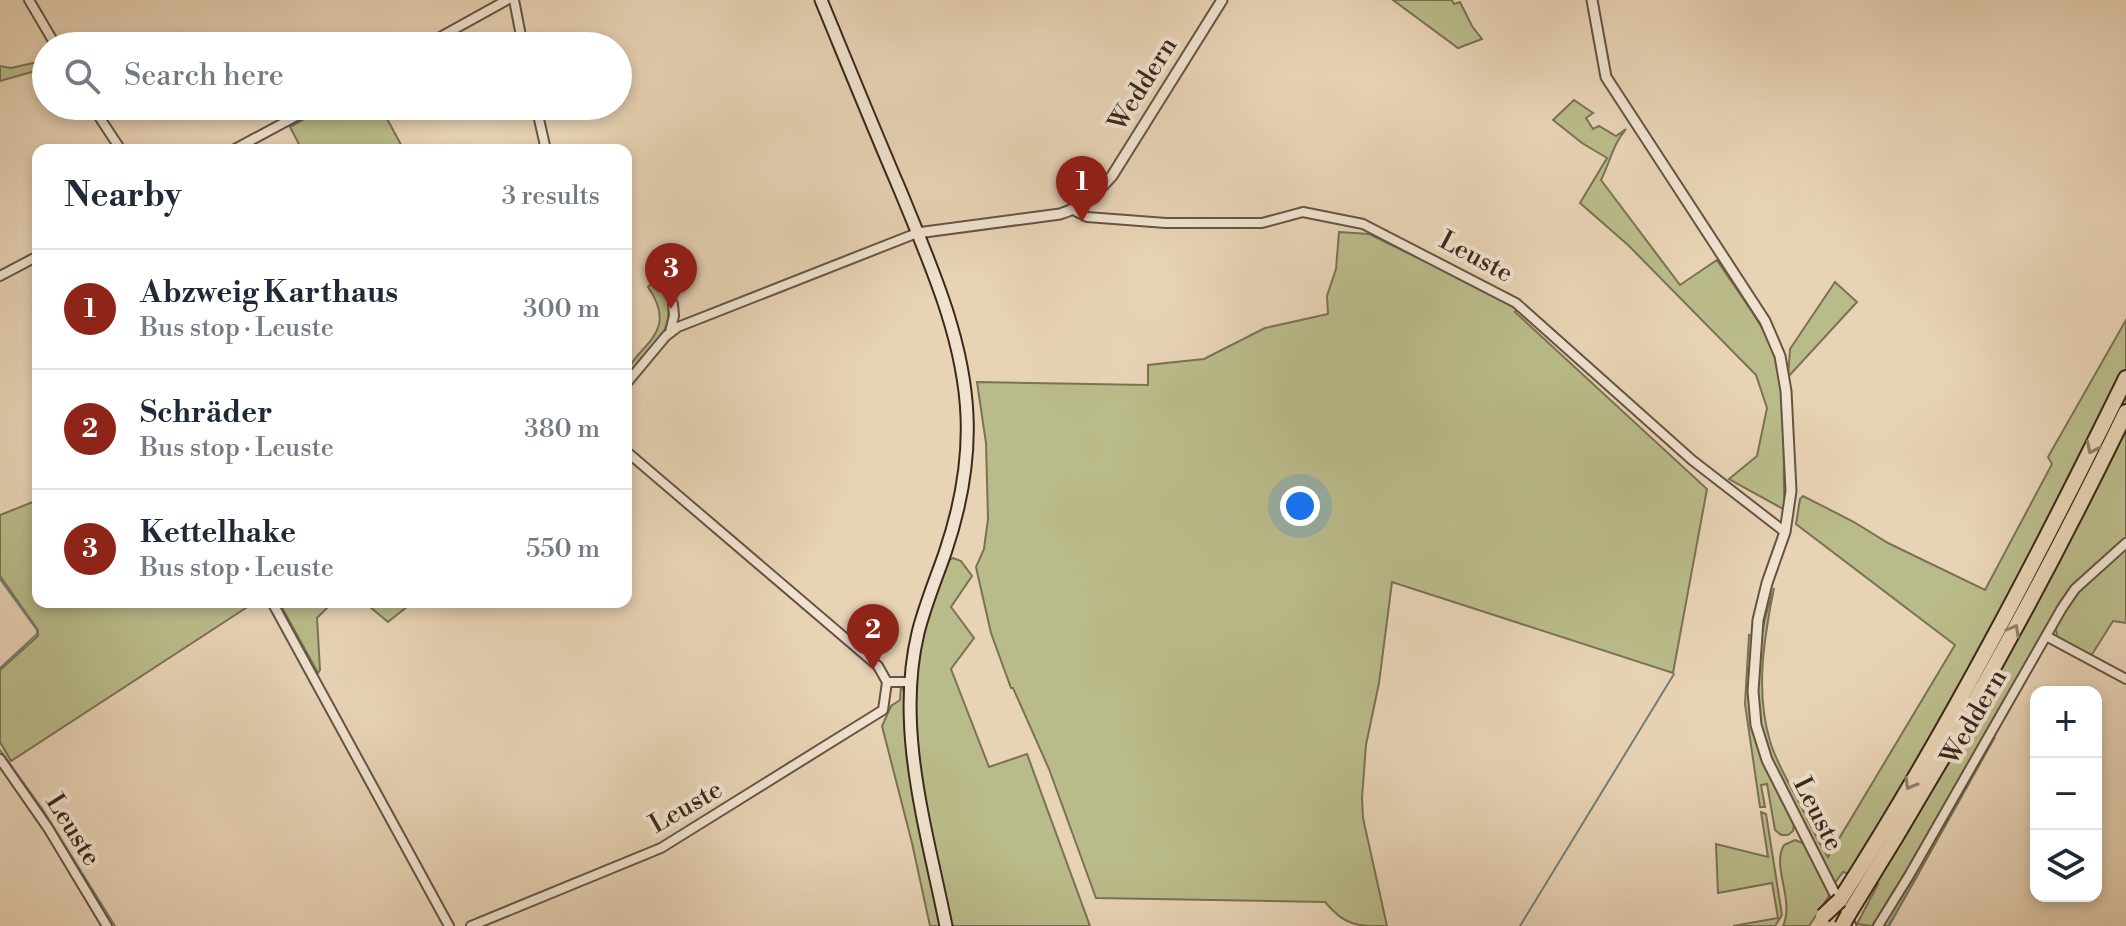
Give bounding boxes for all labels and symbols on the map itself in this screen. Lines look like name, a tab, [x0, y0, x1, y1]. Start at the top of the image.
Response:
street label: Weddern	[1101, 31, 1184, 138]
pin: 1	[1056, 156, 1108, 222]
street label: Leuste	[1434, 224, 1518, 290]
pin: 3	[645, 243, 697, 309]
one-way arrow	[2085, 440, 2101, 454]
your location	[1280, 486, 1320, 526]
pin: 2	[847, 604, 899, 670]
one-way arrow	[2005, 623, 2020, 638]
street label: Weddern	[1933, 664, 2014, 771]
street label: Leuste	[1786, 772, 1850, 856]
street label: Leuste	[644, 773, 728, 841]
one-way arrow	[1904, 775, 1920, 789]
street label: Leuste	[39, 788, 107, 872]

